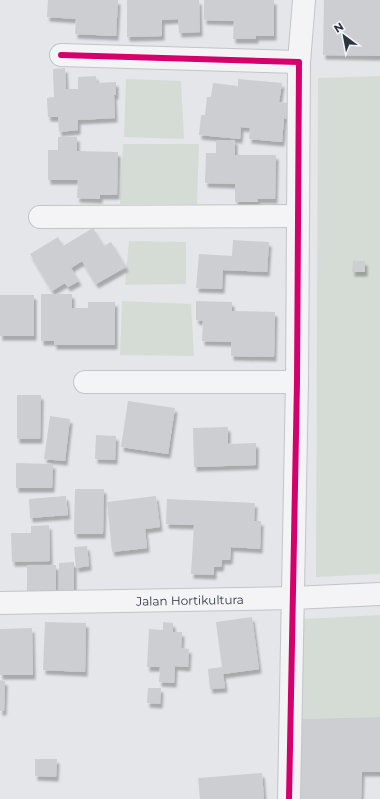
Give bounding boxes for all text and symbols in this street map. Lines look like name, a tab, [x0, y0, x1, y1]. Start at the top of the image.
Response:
north arrow	[324, 16, 364, 56]
text: N	[331, 19, 346, 36]
street label: Jalan Hortikultura	[135, 591, 244, 608]

